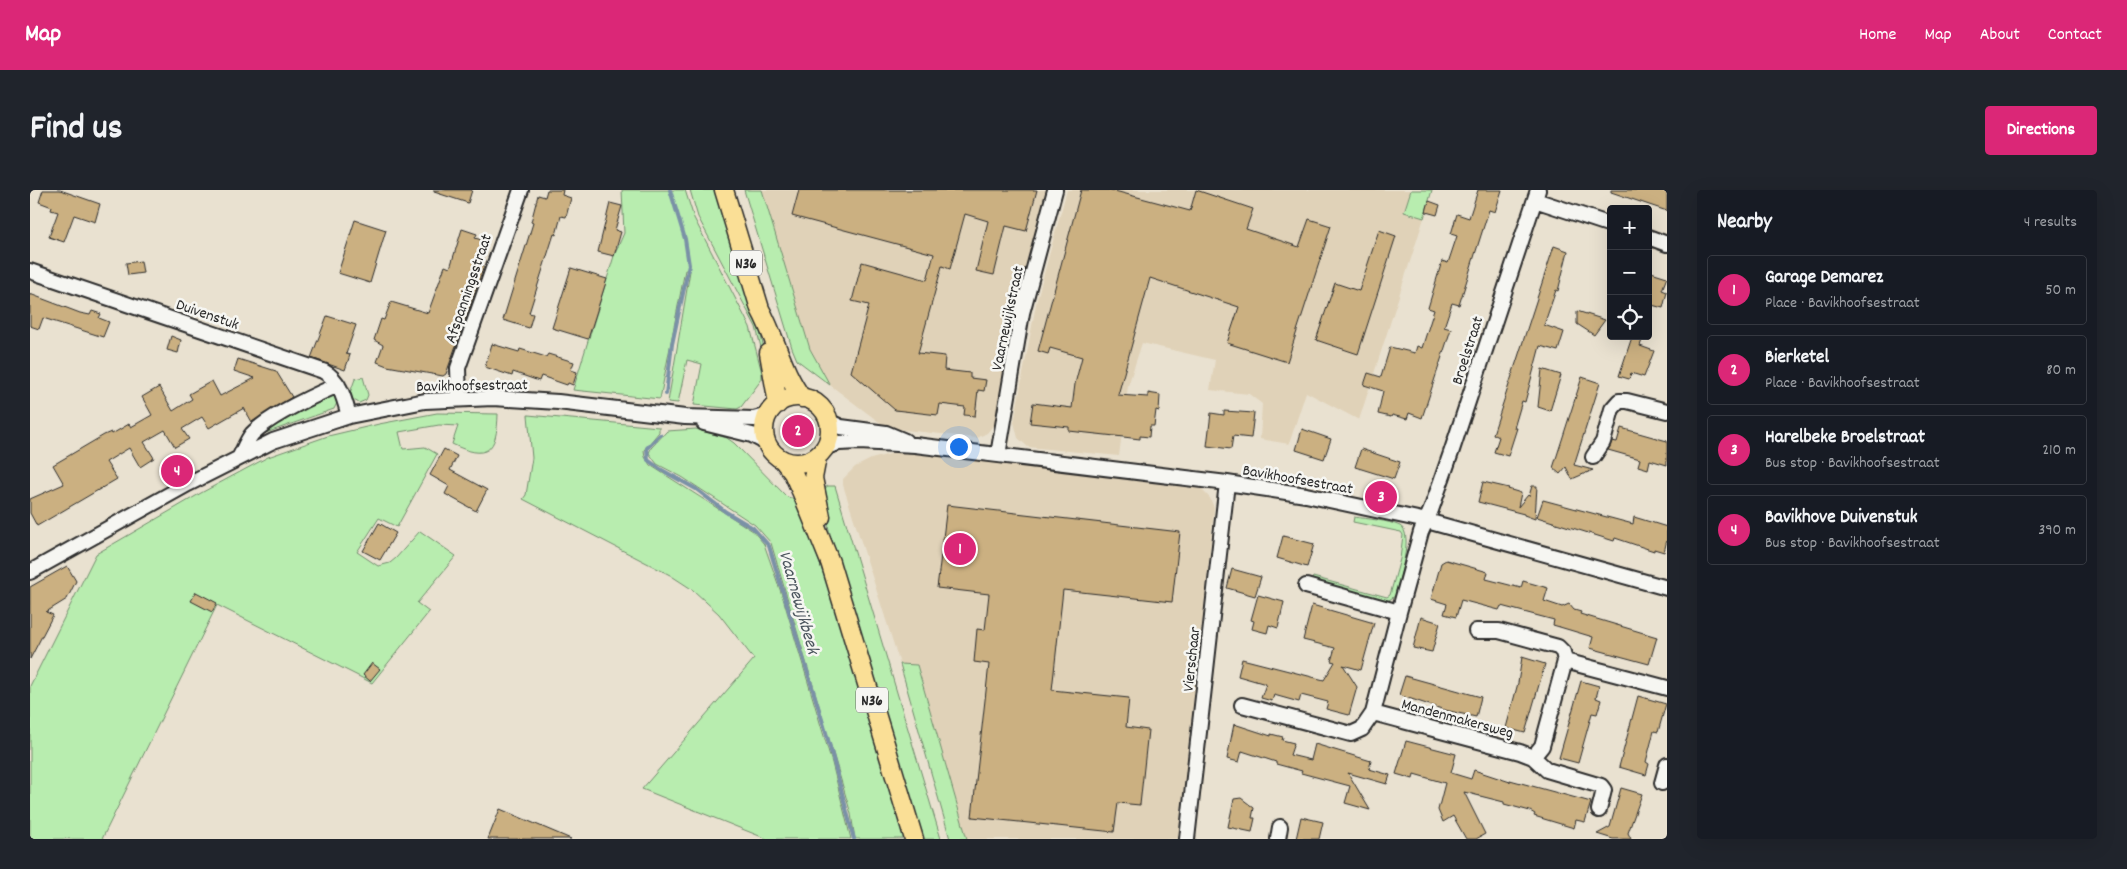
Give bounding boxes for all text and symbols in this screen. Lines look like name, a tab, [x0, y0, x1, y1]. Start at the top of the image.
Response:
text: Map	[25, 18, 61, 52]
text: Home	[1859, 23, 1896, 48]
text: Map	[1924, 23, 1952, 48]
text: About	[1980, 23, 2020, 48]
text: Contact	[2048, 23, 2102, 48]
text: Find us	[30, 105, 122, 155]
button: Directions	[1985, 106, 2097, 155]
map controls	[1607, 205, 1652, 340]
button: +	[1607, 205, 1652, 250]
text: Nearby	[1717, 208, 1772, 238]
text: 4 results	[2024, 211, 2077, 234]
street label: Afspanningsstraat	[440, 231, 499, 347]
road number: N36	[730, 250, 762, 276]
button: −	[1607, 250, 1652, 295]
street label: Vaarnewijkstraat	[986, 264, 1031, 373]
text: Garage Demarez	[1765, 265, 1883, 292]
text: 1	[1732, 279, 1736, 302]
text: 50 m	[2045, 279, 2076, 302]
text: Place · Bavikhoofsestraat	[1765, 292, 1920, 315]
street label: Duivenstuk	[173, 294, 242, 337]
button: locate	[1607, 295, 1652, 340]
street label: Broelstraat	[1446, 313, 1490, 388]
text: Bierketel	[1765, 345, 1829, 372]
text: 2	[1731, 359, 1738, 382]
text: 80 m	[2046, 359, 2076, 382]
text: Place · Bavikhoofsestraat	[1765, 372, 1920, 395]
street label: Bavikhoofsestraat	[416, 374, 528, 399]
pin: 2	[782, 412, 814, 450]
text: Harelbeke Broelstraat	[1765, 425, 1925, 452]
your location	[946, 434, 972, 460]
text: 3	[1730, 439, 1738, 462]
text: 210 m	[2042, 439, 2076, 462]
pin: 4	[161, 452, 193, 490]
text: Bus stop · Bavikhoofsestraat	[1765, 452, 1940, 475]
street label: Bavikhoofsestraat	[1241, 459, 1355, 502]
pin: 3	[1365, 478, 1397, 516]
text: Bavikhove Duivenstuk	[1765, 505, 1917, 532]
text: 4	[1731, 519, 1737, 542]
text: 390 m	[2038, 519, 2076, 542]
pin: 1	[944, 530, 976, 568]
text: Bus stop · Bavikhoofsestraat	[1765, 532, 1940, 555]
water label: Vaarnewijkbeek	[771, 548, 825, 659]
street label: Vierschaar	[1178, 626, 1207, 693]
road number: N36	[856, 688, 888, 712]
street label: Mandenmakersweg	[1399, 693, 1516, 745]

